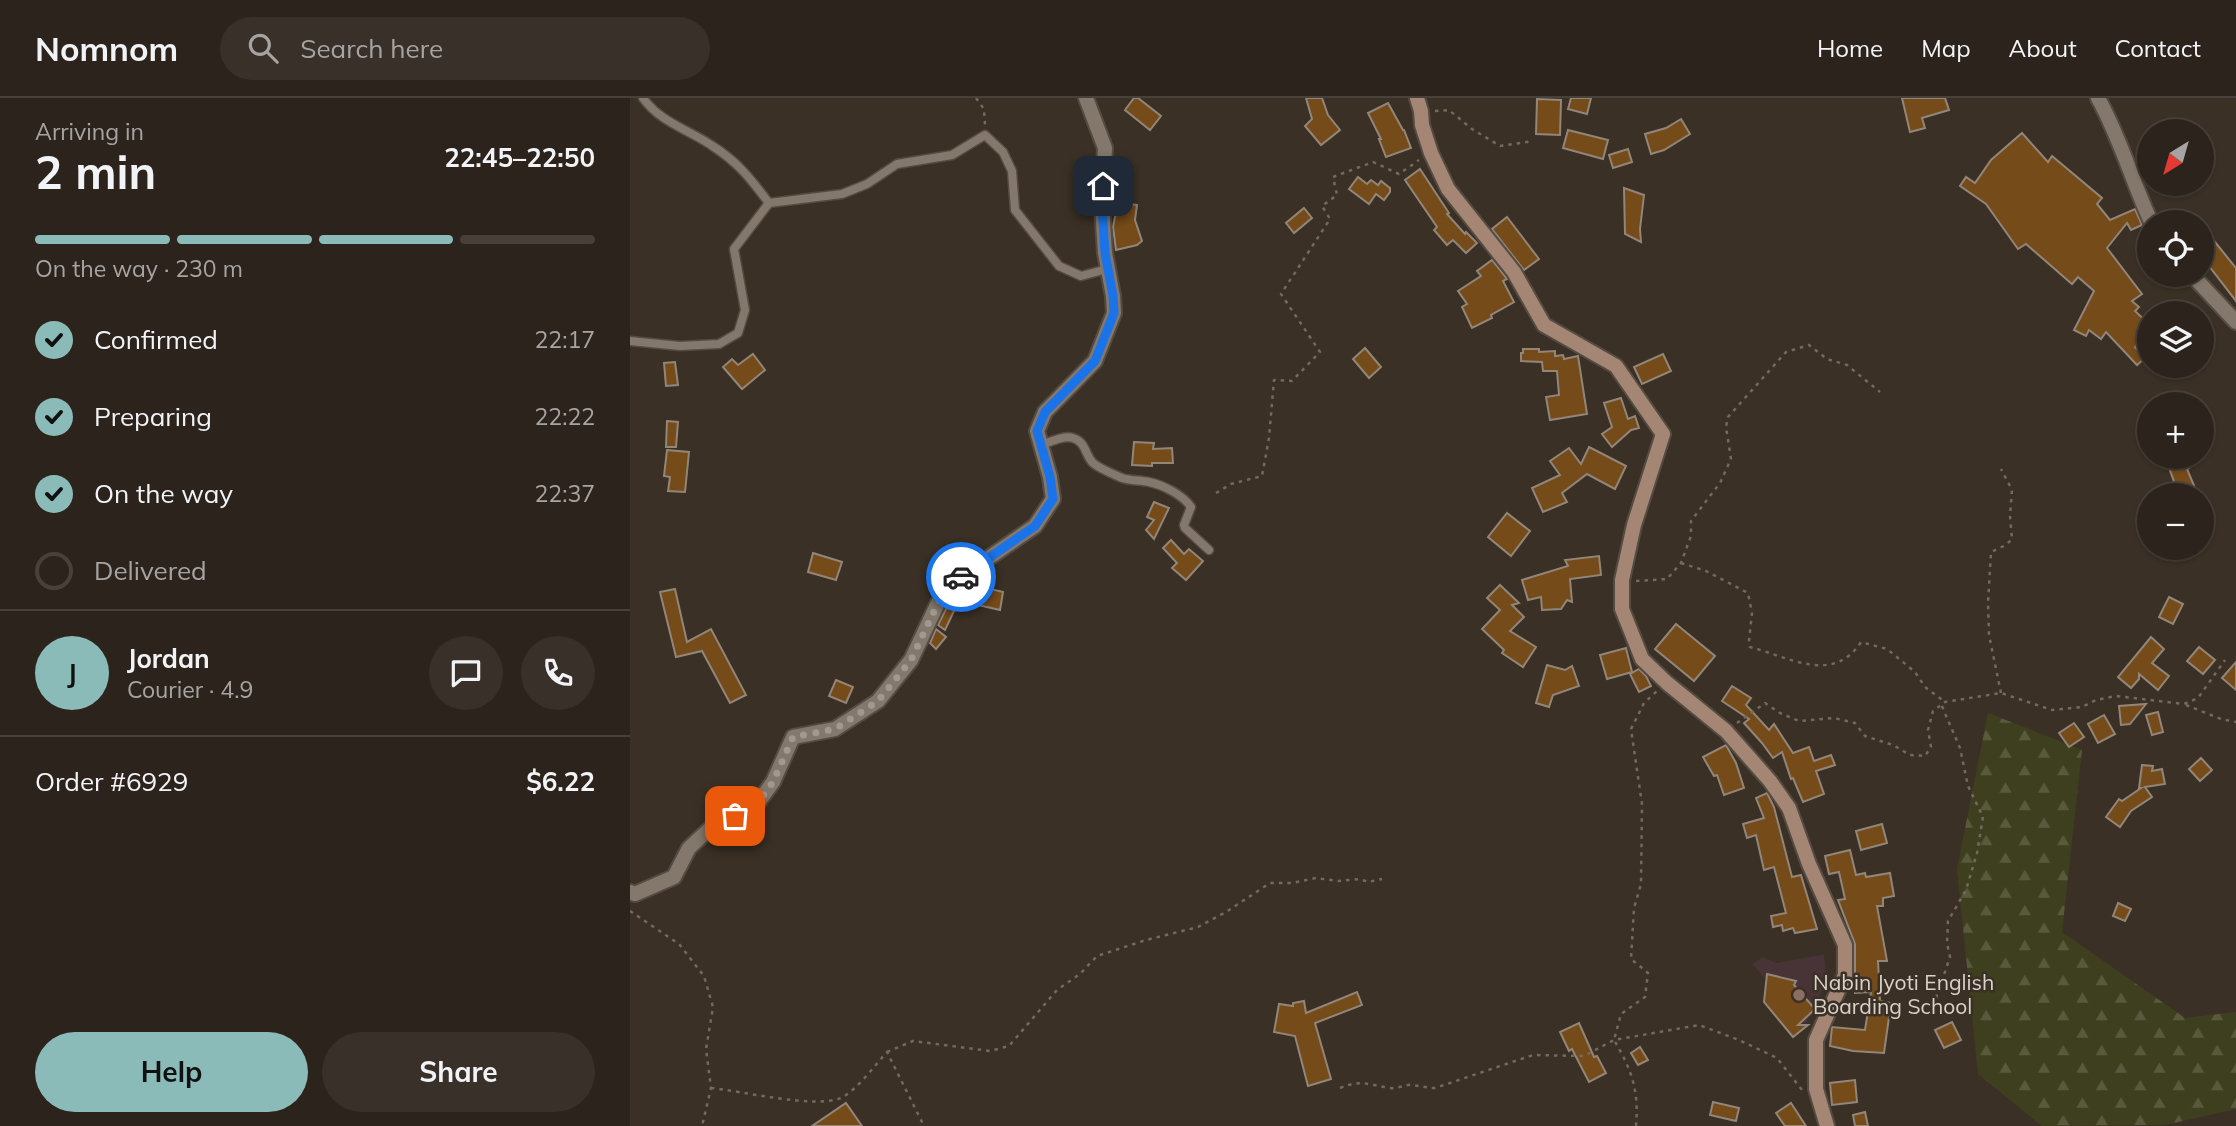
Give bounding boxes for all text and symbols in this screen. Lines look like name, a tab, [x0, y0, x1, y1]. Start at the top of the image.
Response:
search box	[220, 17, 710, 80]
text: Nomnom	[35, 28, 178, 69]
icon: search	[244, 29, 282, 67]
text: Search here	[300, 32, 443, 65]
text: Home	[1817, 33, 1883, 63]
text: Map	[1921, 33, 1971, 63]
text: About	[2009, 33, 2077, 63]
text: Contact	[2115, 33, 2201, 63]
text: Arriving in	[35, 117, 144, 146]
north arrow	[2137, 119, 2214, 196]
map controls	[2137, 119, 2214, 560]
text: 22:45–22:50	[444, 141, 595, 174]
text: 2 min	[35, 143, 156, 201]
pin	[1073, 156, 1133, 216]
icon: home	[1084, 167, 1122, 205]
button: locate	[2137, 210, 2214, 287]
text: On the way · 230 m	[35, 254, 243, 283]
button: layers	[2137, 301, 2214, 378]
icon: check	[35, 321, 73, 359]
text: Confirmed	[94, 323, 218, 356]
text: 22:17	[535, 325, 595, 354]
button: +	[2137, 392, 2214, 469]
icon: check	[35, 398, 73, 436]
text: Preparing	[94, 400, 212, 433]
text: 22:22	[535, 402, 595, 431]
icon: check	[35, 475, 73, 513]
text: On the way	[94, 477, 233, 510]
text: 22:37	[535, 479, 595, 508]
button: −	[2137, 483, 2214, 560]
courier	[926, 542, 996, 612]
text: Delivered	[94, 554, 207, 587]
icon: car	[942, 558, 980, 596]
button: chat	[429, 636, 503, 710]
button: phone	[521, 636, 595, 710]
text: Jordan	[127, 642, 210, 675]
text: J	[67, 657, 77, 690]
text: Courier · 4.9	[127, 675, 253, 704]
text: Order #6929	[35, 765, 188, 798]
text: $6.22	[526, 765, 595, 798]
pin	[705, 786, 765, 846]
icon: bag	[716, 797, 754, 835]
place label: Nabin Jyoti English Boarding School	[1813, 969, 1994, 1019]
marker: Nabin Jyoti English Boarding School	[1791, 987, 1807, 1003]
button: Help	[35, 1032, 308, 1112]
button: Share	[322, 1032, 595, 1112]

